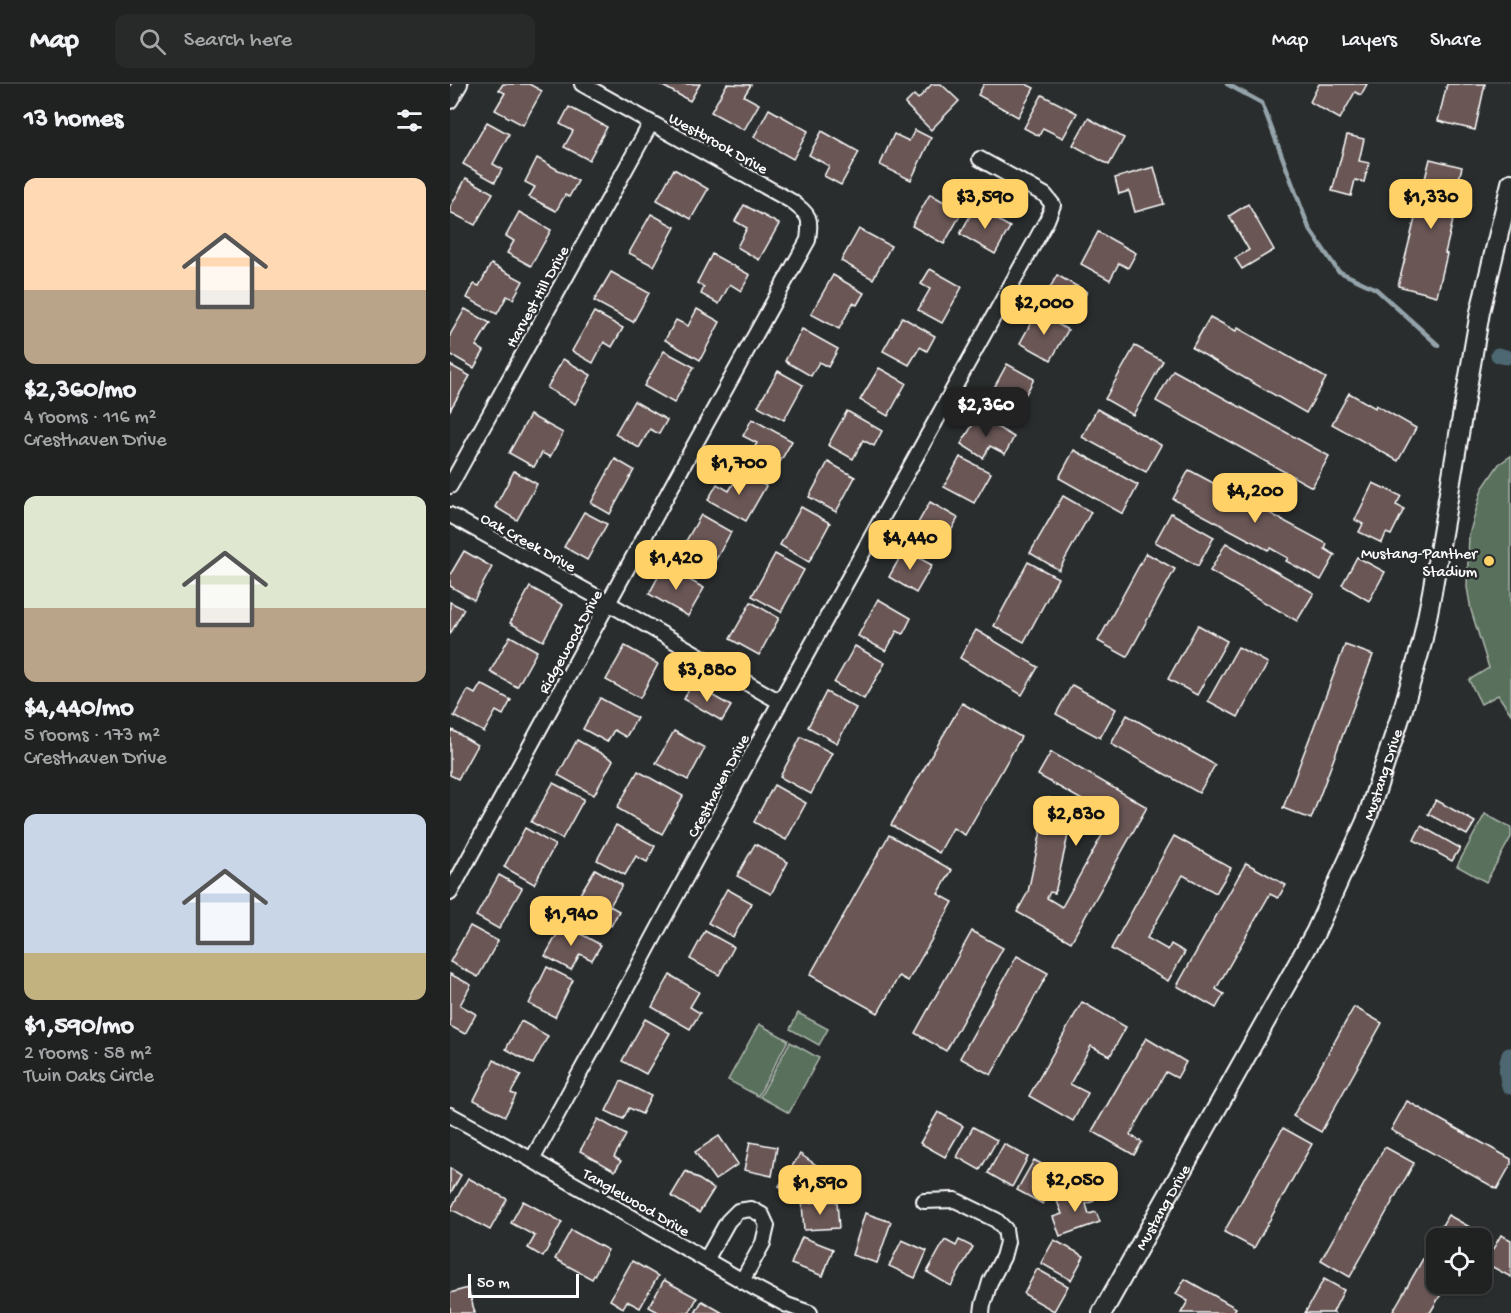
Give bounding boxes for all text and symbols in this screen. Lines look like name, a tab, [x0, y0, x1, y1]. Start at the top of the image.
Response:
search box	[115, 14, 535, 68]
text: Map	[30, 25, 79, 58]
icon: search	[136, 25, 169, 58]
text: Search here	[184, 28, 292, 54]
text: Map	[1272, 29, 1308, 54]
text: Layers	[1341, 29, 1397, 54]
text: Share	[1430, 29, 1481, 54]
icon: filters	[393, 104, 426, 137]
text: 13 homes	[24, 105, 123, 136]
street label: Westbrook Drive	[664, 110, 771, 181]
pin: $3,590	[936, 179, 1034, 230]
pin: $1,330	[1382, 179, 1480, 230]
text: $3,590	[956, 187, 1014, 210]
text: $1,330	[1403, 187, 1459, 210]
icon: home	[171, 217, 279, 325]
street label: Harvest Hill Drive	[503, 243, 575, 352]
pin: $2,000	[995, 285, 1093, 336]
text: $2,000	[1014, 293, 1074, 316]
text: $2,360/mo	[24, 376, 136, 407]
pin: $2,360	[937, 387, 1035, 438]
text: $2,360	[958, 395, 1014, 418]
text: 4 rooms · 116 m²	[24, 407, 157, 430]
text: Cresthaven Drive	[24, 430, 167, 453]
pin: $1,700	[690, 445, 788, 496]
text: $1,700	[711, 453, 767, 476]
pin: $4,200	[1206, 473, 1304, 524]
text: $4,200	[1226, 481, 1284, 504]
street label: Oak Creek Drive	[476, 510, 579, 578]
pin: $4,440	[861, 520, 959, 571]
text: $4,440	[882, 528, 938, 551]
icon: home	[171, 535, 279, 643]
pin: $1,420	[627, 540, 725, 591]
place label: Mustang-Panther Stadium	[1361, 546, 1478, 583]
text: $1,420	[649, 548, 703, 571]
marker: Mustang-Panther Stadium	[1482, 554, 1496, 568]
street label: Ridgewood Drive	[536, 587, 609, 698]
pin: $3,880	[658, 652, 756, 703]
text: $3,880	[678, 660, 736, 683]
text: $4,440/mo	[24, 694, 134, 725]
text: 5 rooms · 173 m²	[24, 725, 160, 748]
street label: Mustang Drive	[1361, 726, 1409, 824]
street label: Cresthaven Drive	[685, 731, 756, 841]
text: Cresthaven Drive	[24, 748, 167, 771]
pin: $2,830	[1027, 796, 1125, 847]
text: $2,830	[1047, 804, 1105, 827]
icon: home	[171, 853, 279, 961]
pin: $1,940	[522, 896, 620, 947]
text: $1,940	[544, 904, 598, 927]
text: $1,590/mo	[24, 1012, 134, 1043]
text: 2 rooms · 58 m²	[24, 1043, 152, 1066]
text: Twin Oaks Circle	[24, 1066, 154, 1089]
street label: Mustang Drive	[1133, 1161, 1197, 1255]
pin: $2,050	[1026, 1162, 1124, 1213]
street label: Tanglewood Drive	[577, 1165, 693, 1243]
pin: $1,590	[771, 1165, 869, 1216]
text: $2,050	[1046, 1170, 1104, 1193]
text: $1,590	[792, 1173, 848, 1196]
map controls	[1426, 1228, 1492, 1294]
button: locate	[1426, 1228, 1492, 1294]
scale bar	[468, 1271, 579, 1298]
text: 50 m	[477, 1275, 510, 1294]

